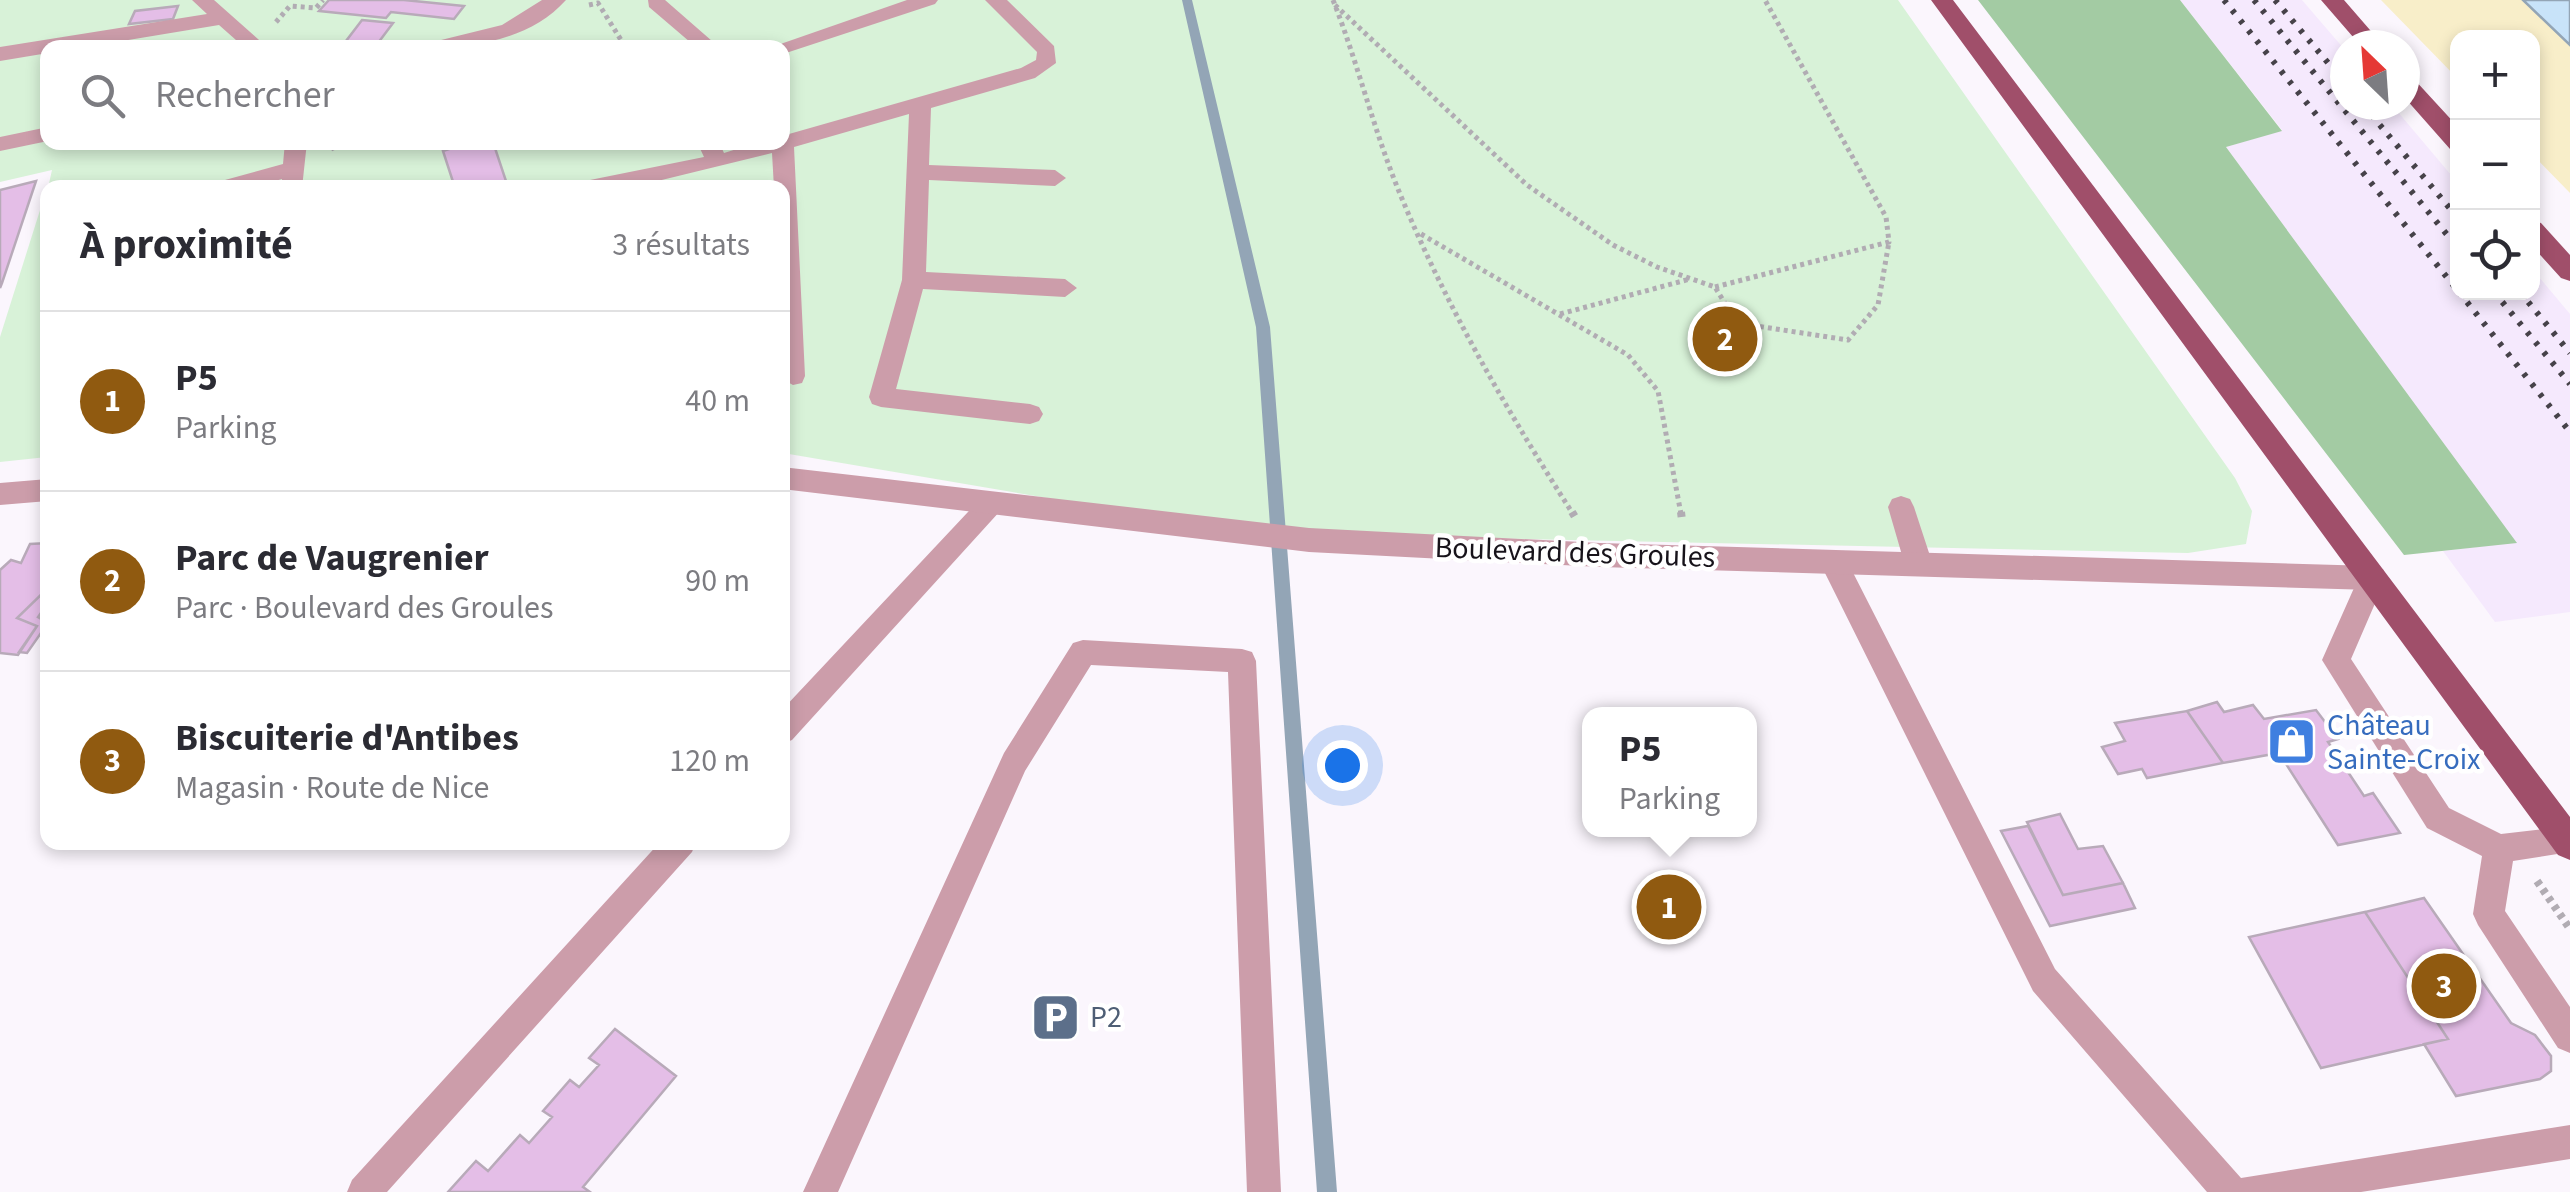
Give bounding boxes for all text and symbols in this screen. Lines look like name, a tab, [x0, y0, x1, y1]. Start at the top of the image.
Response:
north arrow	[2330, 30, 2420, 120]
map controls	[2450, 30, 2540, 300]
button: +	[2450, 30, 2540, 120]
search box	[40, 40, 790, 150]
icon: search	[75, 68, 130, 123]
text: Rechercher	[155, 68, 335, 122]
button: −	[2450, 120, 2540, 210]
button: locate	[2450, 210, 2540, 300]
text: À proximité	[80, 215, 293, 275]
text: 3 résultats	[612, 222, 750, 268]
pin: 2	[1692, 302, 1758, 376]
text: P5	[175, 351, 218, 405]
text: 1	[104, 378, 121, 424]
text: 40 m	[685, 378, 750, 424]
text: Parking	[175, 405, 276, 451]
street label: Boulevard des Groules	[1434, 526, 1716, 579]
text: Parc de Vaugrenier	[175, 531, 489, 585]
text: 2	[104, 558, 121, 604]
text: 90 m	[685, 558, 750, 604]
text: Parc · Boulevard des Groules	[175, 585, 553, 631]
place label: Château Sainte-Croix	[2327, 704, 2480, 781]
popup	[1582, 707, 1757, 837]
text: Biscuiterie d'Antibes	[175, 711, 519, 765]
shop icon: Château Sainte-Croix	[2266, 716, 2318, 768]
text: P5	[1619, 722, 1662, 776]
text: 3	[104, 738, 121, 784]
text: 120 m	[669, 738, 750, 784]
your location	[1317, 740, 1368, 791]
text: Magasin · Route de Nice	[175, 765, 489, 811]
text: Parking	[1619, 776, 1720, 822]
pin: 1	[1636, 870, 1702, 944]
pin: 3	[2412, 948, 2476, 1024]
parking icon: P2	[1029, 991, 1081, 1043]
place label: P2	[1090, 996, 1122, 1039]

